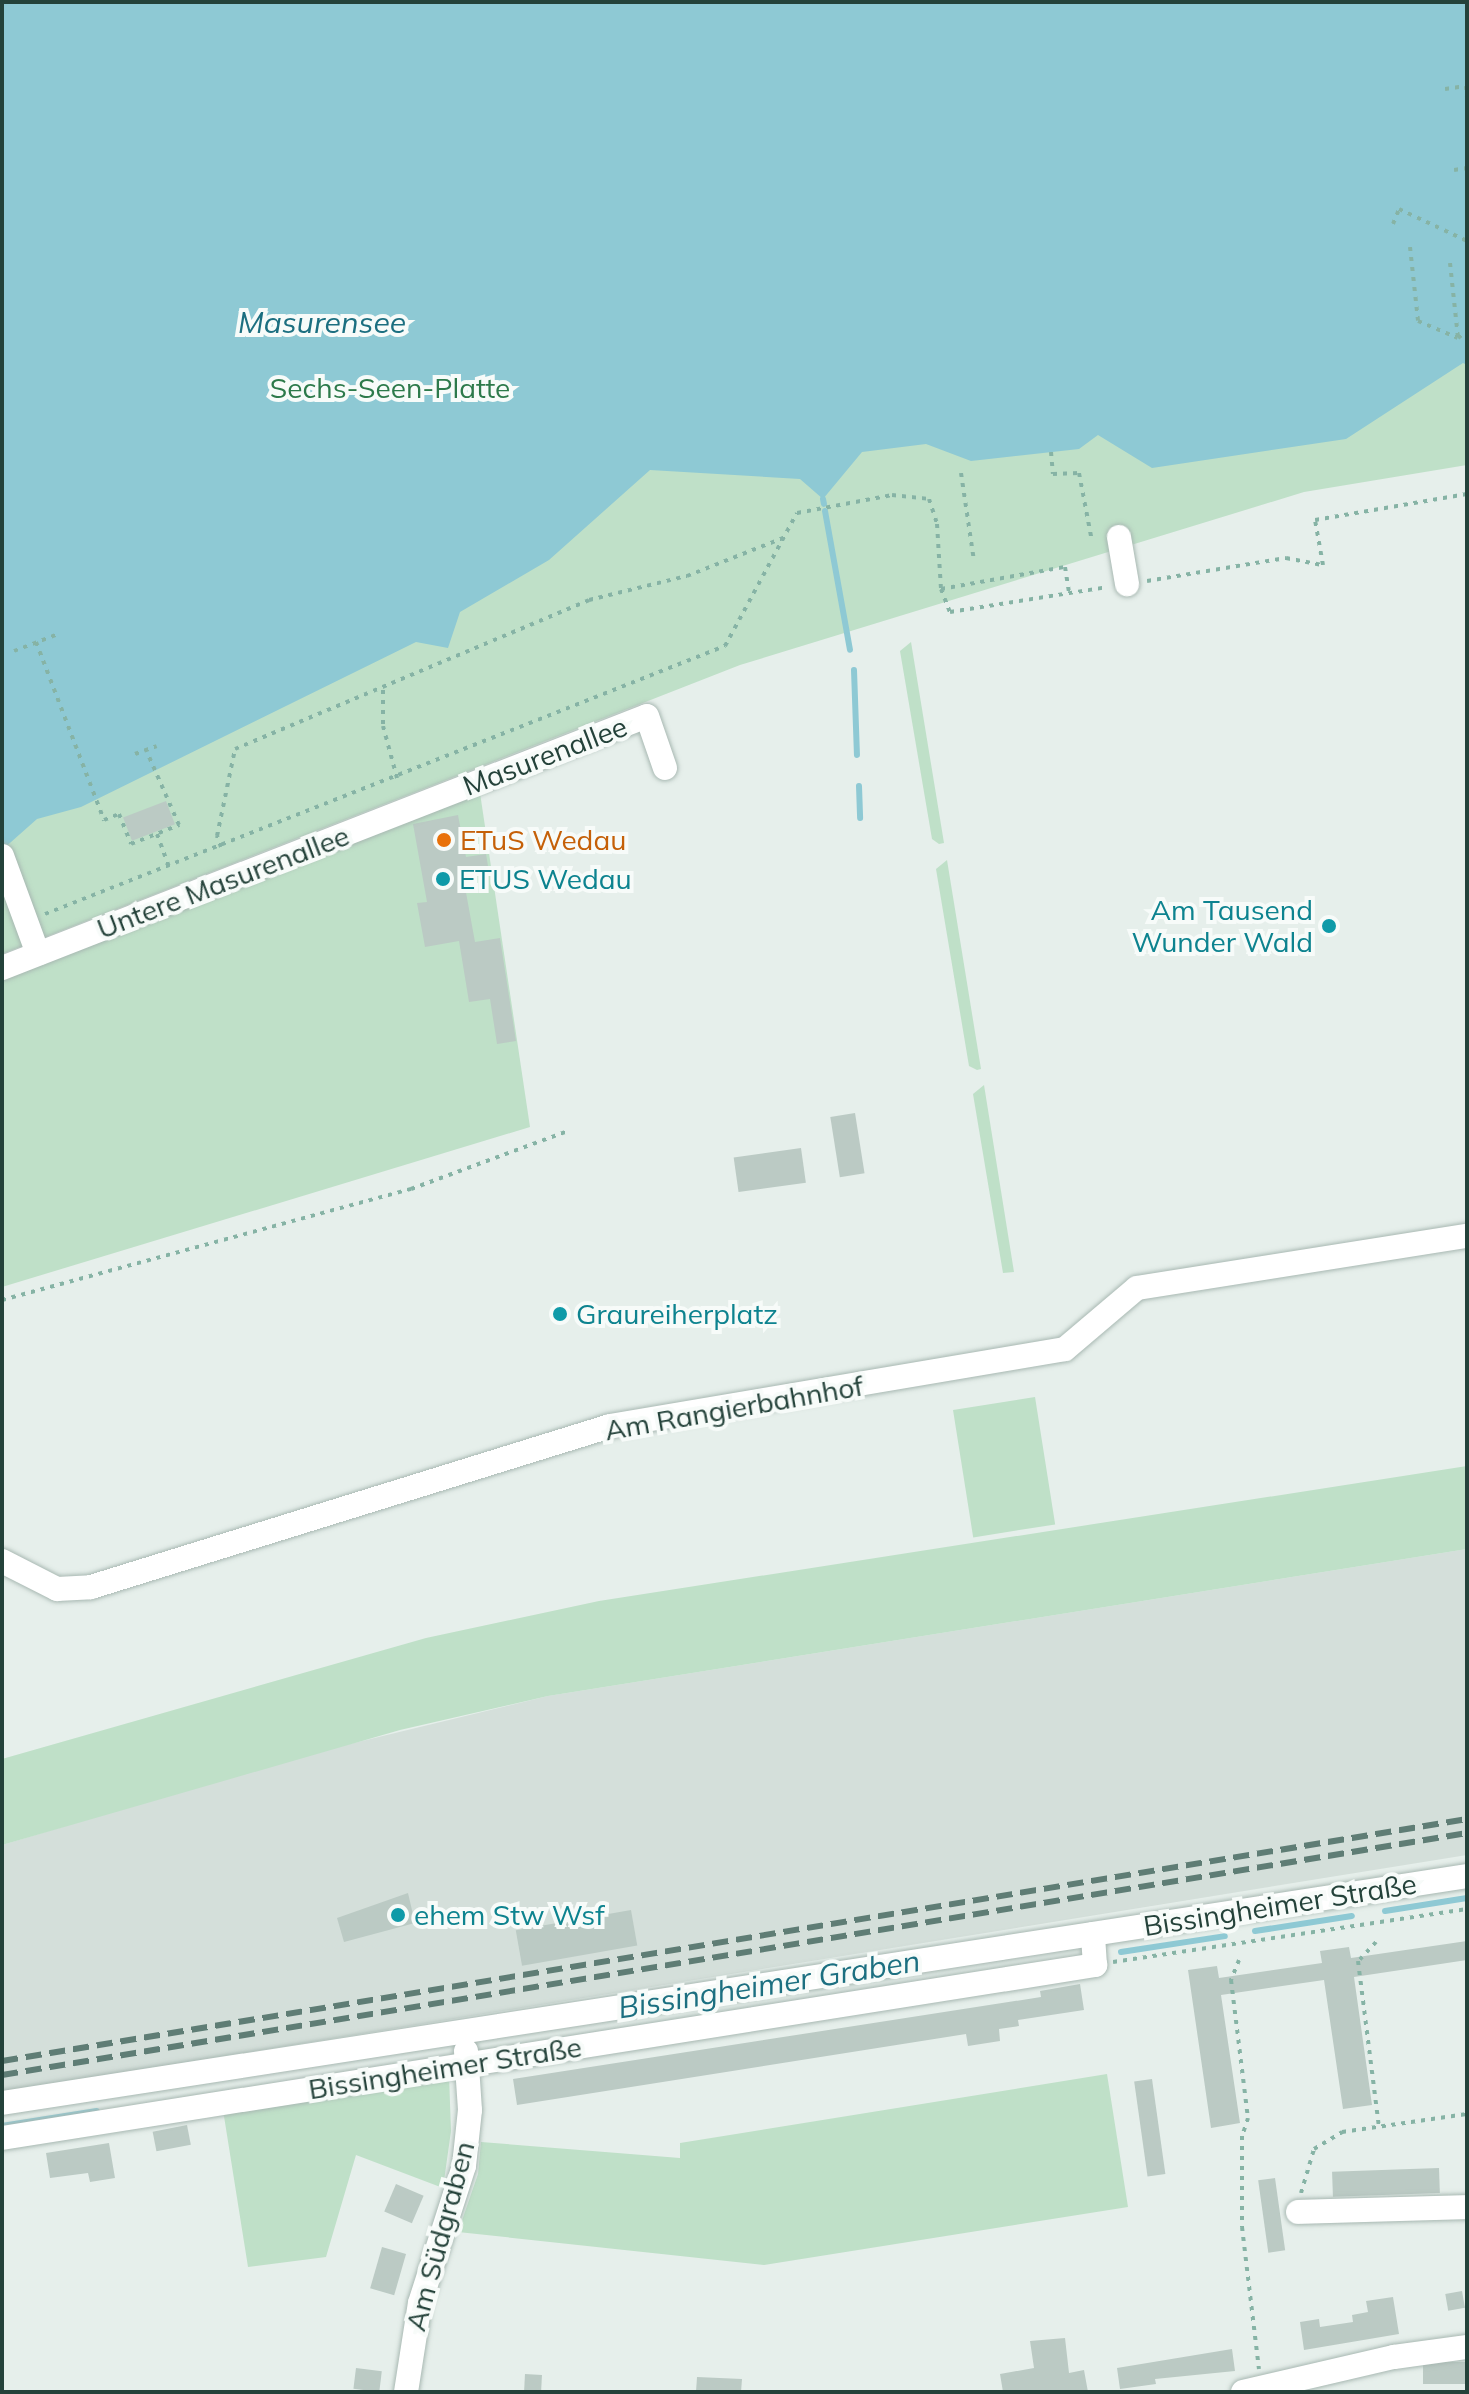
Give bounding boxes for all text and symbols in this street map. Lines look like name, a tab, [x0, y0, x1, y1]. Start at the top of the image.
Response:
water label: Masurensee	[238, 304, 406, 340]
park label: Sechs-Seen-Platte	[270, 371, 510, 405]
street label: Masurenallee	[458, 709, 632, 803]
street label: Untere Masurenallee	[92, 818, 354, 946]
place label: ETuS Wedau	[460, 823, 626, 857]
marker: ETuS Wedau	[435, 831, 453, 849]
place label: ETUS Wedau	[459, 862, 632, 896]
marker: ETUS Wedau	[434, 870, 452, 888]
place label: Am Tausend Wunder Wald	[1131, 893, 1313, 959]
marker: Am Tausend Wunder Wald	[1320, 917, 1338, 935]
place label: Graureiherplatz	[576, 1297, 778, 1331]
marker: Graureiherplatz	[551, 1305, 569, 1323]
street label: Am Rangierbahnhof	[602, 1369, 866, 1447]
street label: Bissingheimer Straße	[1141, 1867, 1419, 1943]
place label: ehem Stw Wsf	[414, 1898, 605, 1932]
marker: ehem Stw Wsf	[389, 1906, 407, 1924]
water label: Bissingheimer Graben	[616, 1942, 922, 2026]
street label: Bissingheimer Straße	[306, 2030, 584, 2106]
street label: Am Südgraben	[399, 2137, 481, 2335]

